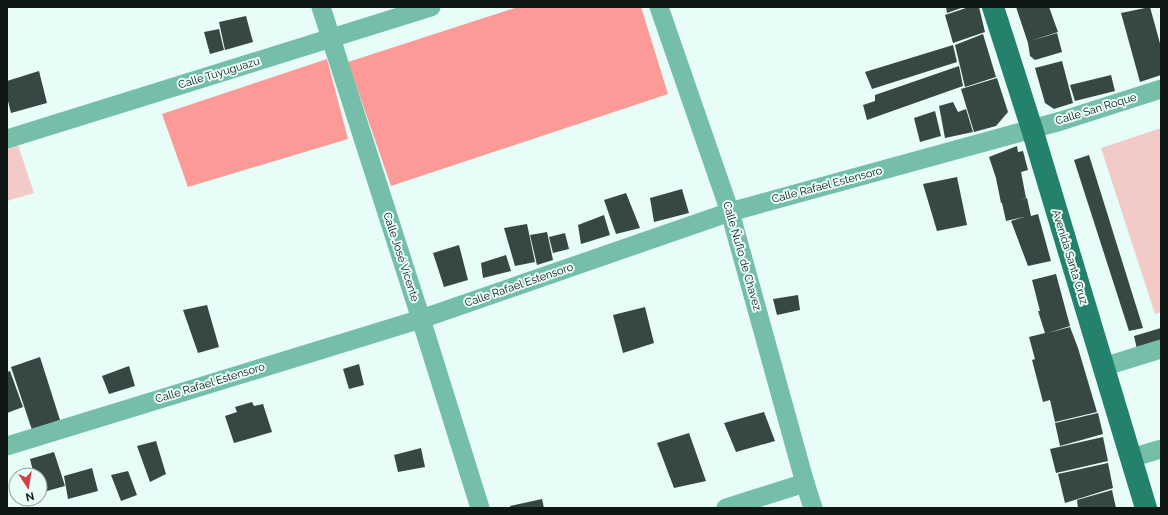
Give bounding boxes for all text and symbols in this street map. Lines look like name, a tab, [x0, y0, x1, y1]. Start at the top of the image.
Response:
street label: Calle Tuyuguazu	[177, 54, 261, 92]
street label: Calle San Roque	[1054, 90, 1139, 127]
street label: Calle Rafael Estensoro	[770, 164, 884, 206]
street label: Calle Ñuflo de Chavez	[720, 200, 765, 313]
street label: Avenida Santa Cruz	[1049, 208, 1091, 307]
street label: Calle José Vicente	[380, 211, 422, 304]
street label: Calle Rafael Estensoro	[463, 260, 575, 310]
street label: Calle Rafael Estensoro	[154, 360, 267, 406]
north arrow	[8, 467, 48, 507]
text: N	[25, 489, 35, 504]

